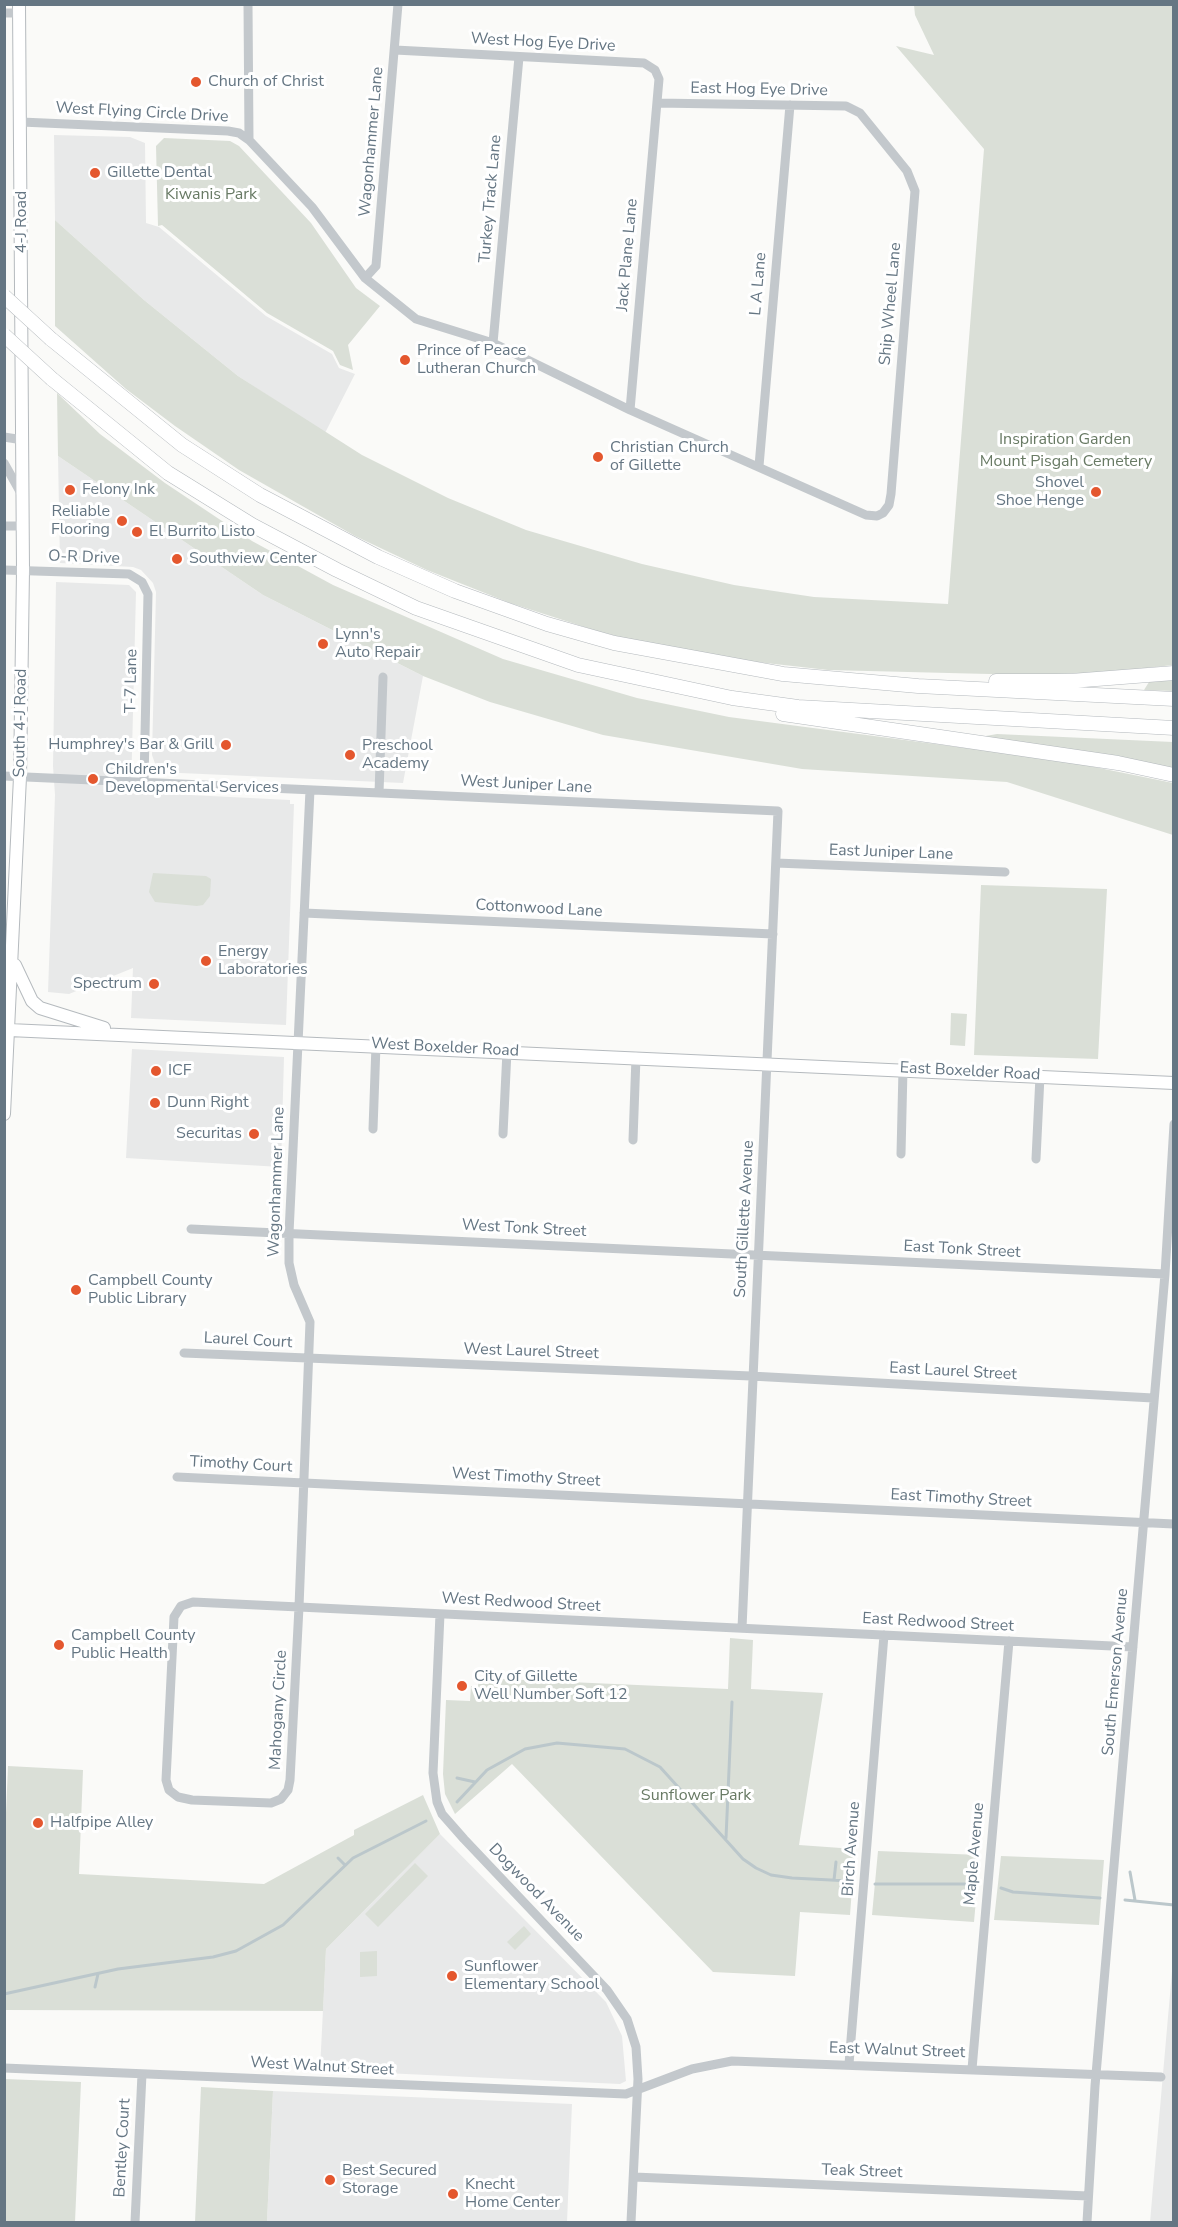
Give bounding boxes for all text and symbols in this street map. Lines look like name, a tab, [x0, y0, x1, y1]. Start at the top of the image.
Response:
street label: West Hog Eye Drive	[470, 30, 616, 56]
street label: Wagonhammer Lane	[356, 66, 388, 218]
place label: Church of Christ	[208, 72, 324, 92]
marker: Church of Christ	[189, 75, 203, 89]
street label: East Hog Eye Drive	[690, 79, 828, 101]
street label: West Flying Circle Drive	[55, 99, 229, 127]
street label: Turkey Track Lane	[476, 134, 506, 264]
place label: Gillette Dental	[107, 163, 212, 183]
marker: Gillette Dental	[88, 166, 102, 180]
park label: Kiwanis Park	[165, 185, 257, 205]
street label: 4-J Road	[12, 191, 32, 253]
street label: Jack Plane Lane	[614, 198, 642, 312]
street label: Ship Wheel Lane	[876, 242, 906, 366]
street label: L A Lane	[747, 252, 771, 316]
place label: Prince of Peace Lutheran Church	[417, 341, 536, 379]
marker: Prince of Peace Lutheran Church	[398, 353, 412, 367]
park label: Inspiration Garden	[999, 430, 1131, 450]
place label: Christian Church of Gillette	[610, 438, 729, 476]
marker: Christian Church of Gillette	[591, 450, 605, 464]
park label: Mount Pisgah Cemetery	[980, 452, 1152, 472]
place label: Shovel Shoe Henge	[996, 473, 1084, 511]
place label: Felony Ink	[82, 480, 155, 500]
marker: Felony Ink	[63, 483, 77, 497]
marker: Shovel Shoe Henge	[1089, 485, 1103, 499]
place label: Reliable Flooring	[51, 502, 110, 540]
marker: Reliable Flooring	[115, 514, 129, 528]
place label: El Burrito Listo	[149, 522, 255, 542]
marker: El Burrito Listo	[130, 525, 144, 539]
street label: O-R Drive	[48, 547, 120, 569]
place label: Southview Center	[189, 549, 317, 569]
marker: Southview Center	[170, 552, 184, 566]
place label: Lynn's Auto Repair	[335, 625, 420, 663]
marker: Lynn's Auto Repair	[316, 637, 330, 651]
street label: T-7 Lane	[122, 649, 142, 713]
street label: South 4-J Road	[10, 668, 32, 778]
place label: Humphrey's Bar & Grill	[48, 735, 214, 755]
place label: Preschool Academy	[362, 736, 433, 774]
marker: Humphrey's Bar & Grill	[219, 738, 233, 752]
marker: Preschool Academy	[343, 748, 357, 762]
place label: Children's Developmental Services	[105, 760, 279, 798]
marker: Children's Developmental Services	[86, 772, 100, 786]
street label: West Juniper Lane	[460, 772, 592, 798]
street label: East Juniper Lane	[828, 841, 954, 865]
street label: Cottonwood Lane	[475, 896, 603, 922]
place label: Energy Laboratories	[218, 942, 308, 980]
marker: Energy Laboratories	[199, 954, 213, 968]
place label: Spectrum	[73, 974, 142, 994]
marker: Spectrum	[147, 977, 161, 991]
street label: West Boxelder Road	[370, 1035, 520, 1061]
street label: East Boxelder Road	[899, 1059, 1041, 1085]
place label: ICF	[168, 1061, 192, 1081]
marker: ICF	[149, 1064, 163, 1078]
place label: Dunn Right	[167, 1093, 249, 1113]
marker: Dunn Right	[148, 1096, 162, 1110]
street label: Wagonhammer Lane	[265, 1106, 289, 1258]
place label: Securitas	[176, 1124, 242, 1144]
marker: Securitas	[247, 1127, 261, 1141]
street label: South Gillette Avenue	[731, 1140, 759, 1298]
street label: West Tonk Street	[461, 1216, 587, 1242]
street label: East Tonk Street	[903, 1237, 1021, 1263]
place label: Campbell County Public Library	[88, 1271, 213, 1309]
marker: Campbell County Public Library	[69, 1283, 83, 1297]
street label: Laurel Court	[203, 1329, 293, 1353]
street label: West Laurel Street	[463, 1340, 599, 1364]
street label: East Laurel Street	[889, 1359, 1017, 1385]
street label: Timothy Court	[189, 1453, 293, 1477]
street label: West Timothy Street	[451, 1465, 601, 1491]
street label: East Timothy Street	[890, 1486, 1032, 1512]
street label: South Emerson Avenue	[1099, 1588, 1133, 1756]
street label: West Redwood Street	[441, 1589, 601, 1617]
street label: East Redwood Street	[862, 1609, 1014, 1637]
place label: Campbell County Public Health	[71, 1626, 196, 1664]
marker: Campbell County Public Health	[52, 1638, 66, 1652]
street label: Mahogany Circle	[266, 1650, 292, 1770]
place label: City of Gillette Well Number Soft 12	[474, 1667, 627, 1705]
marker: City of Gillette Well Number Soft 12	[455, 1679, 469, 1693]
park label: Sunflower Park	[641, 1786, 751, 1806]
street label: Birch Avenue	[839, 1801, 865, 1897]
street label: Maple Avenue	[961, 1802, 989, 1906]
place label: Halfpipe Alley	[50, 1813, 153, 1833]
marker: Halfpipe Alley	[31, 1816, 45, 1830]
street label: Dogwood Avenue	[484, 1840, 588, 1946]
place label: Sunflower Elementary School	[464, 1957, 599, 1995]
marker: Sunflower Elementary School	[445, 1969, 459, 1983]
street label: East Walnut Street	[829, 2039, 965, 2063]
street label: West Walnut Street	[250, 2054, 394, 2080]
street label: Bentley Court	[111, 2098, 135, 2198]
place label: Best Secured Storage	[342, 2161, 437, 2199]
street label: Teak Street	[821, 2161, 903, 2183]
marker: Best Secured Storage	[323, 2173, 337, 2187]
place label: Knecht Home Center	[465, 2175, 560, 2213]
marker: Knecht Home Center	[446, 2187, 460, 2201]

